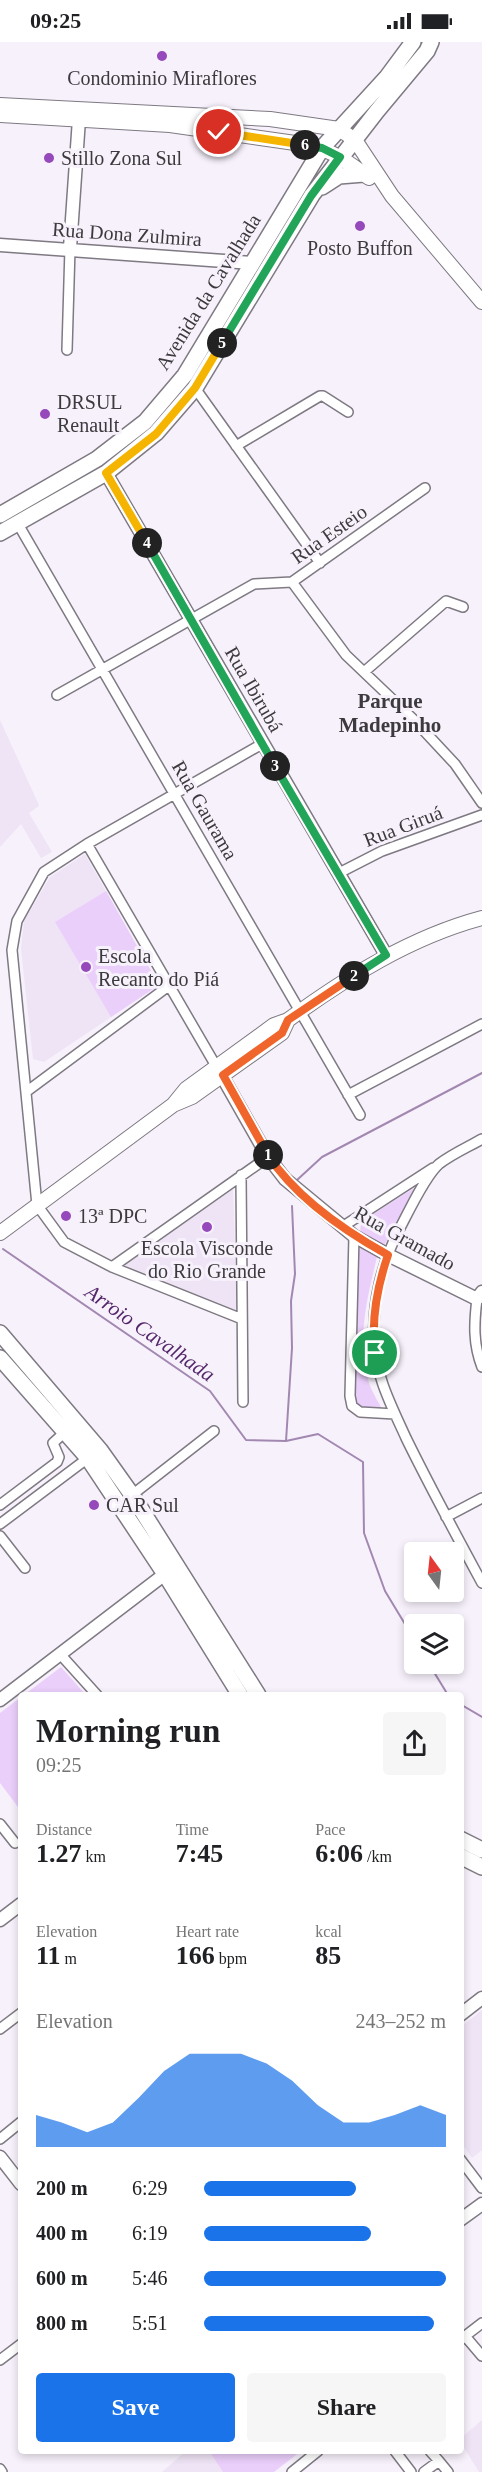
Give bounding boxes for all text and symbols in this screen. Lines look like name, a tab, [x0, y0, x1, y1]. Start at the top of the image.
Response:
text: 09:25	[30, 8, 81, 33]
marker: Condominio Miraflores	[155, 49, 169, 63]
place label: Condominio Miraflores	[67, 67, 257, 89]
pin	[193, 106, 244, 157]
icon: check	[202, 115, 235, 148]
pin: 6	[290, 130, 320, 160]
text: 6	[301, 136, 309, 153]
place label: Stillo Zona Sul	[61, 147, 183, 169]
marker: Stillo Zona Sul	[42, 151, 56, 165]
street label: Avenida da Cavalhada	[151, 210, 265, 374]
street label: Rua Dona Zulmira	[51, 218, 203, 250]
marker: Posto Buffon	[353, 219, 367, 233]
place label: Posto Buffon	[307, 237, 413, 259]
pin: 5	[207, 328, 237, 358]
text: 5	[218, 334, 226, 351]
place label: DRSUL Renault	[57, 391, 123, 436]
marker: DRSUL Renault	[38, 407, 52, 421]
street label: Rua Esteio	[287, 500, 371, 568]
pin: 4	[132, 528, 162, 558]
text: 4	[143, 534, 151, 551]
street label: Rua Ibirubá	[221, 642, 287, 736]
district label: Parque Madepinho	[339, 689, 441, 737]
pin: 3	[260, 751, 290, 781]
street label: Rua Gaurama	[168, 757, 242, 863]
text: 3	[271, 757, 279, 774]
street label: Rua Giruá	[360, 801, 446, 851]
place label: Escola Recanto do Piá	[98, 945, 219, 990]
marker: Escola Recanto do Piá	[79, 960, 93, 974]
pin: 2	[339, 961, 369, 991]
text: 2	[350, 967, 358, 984]
pin: 1	[253, 1140, 283, 1170]
text: 1	[264, 1146, 272, 1163]
street label: Rua Gramado	[351, 1201, 459, 1275]
place label: 13ª DPC	[78, 1205, 147, 1227]
marker: 13ª DPC	[59, 1209, 73, 1223]
marker: Escola Visconde do Rio Grande	[200, 1220, 214, 1234]
place label: Escola Visconde do Rio Grande	[141, 1237, 273, 1282]
water label: Arroio Cavalhada	[79, 1278, 219, 1387]
pin	[349, 1327, 400, 1378]
icon: arrive	[358, 1336, 391, 1369]
place label: CAR Sul	[106, 1494, 179, 1516]
marker: CAR Sul	[87, 1498, 101, 1512]
north arrow	[404, 1542, 464, 1602]
map controls	[404, 1542, 464, 1674]
button: layers	[404, 1614, 464, 1674]
button: share	[383, 1712, 446, 1775]
text: Morning run	[36, 1713, 220, 1749]
text: 09:25	[36, 1754, 82, 1776]
text: Distance	[36, 1821, 92, 1838]
text: Time	[176, 1821, 209, 1838]
text: Pace	[315, 1821, 346, 1838]
text: 1.27	[36, 1839, 82, 1868]
text: 7:45	[176, 1839, 223, 1868]
text: 6:06	[315, 1839, 363, 1868]
text: km	[82, 1848, 106, 1865]
text: /km	[363, 1848, 392, 1865]
text: Elevation	[36, 1923, 97, 1940]
text: Heart rate	[176, 1923, 239, 1940]
text: kcal	[315, 1923, 342, 1940]
text: 11	[36, 1941, 61, 1970]
text: 166	[176, 1941, 215, 1970]
text: 85	[315, 1941, 341, 1970]
text: m	[61, 1950, 77, 1967]
text: bpm	[215, 1950, 247, 1967]
text: Elevation	[36, 2010, 113, 2032]
text: 243–252 m	[355, 2010, 446, 2032]
text: 200 m	[36, 2177, 88, 2199]
text: 6:29	[132, 2177, 168, 2199]
text: 400 m	[36, 2222, 88, 2244]
text: 6:19	[132, 2222, 168, 2244]
text: 600 m	[36, 2267, 88, 2289]
text: 5:46	[132, 2267, 168, 2289]
text: 800 m	[36, 2312, 88, 2334]
text: 5:51	[132, 2312, 168, 2334]
button: Save	[36, 2373, 235, 2442]
button: Share	[247, 2373, 446, 2442]

